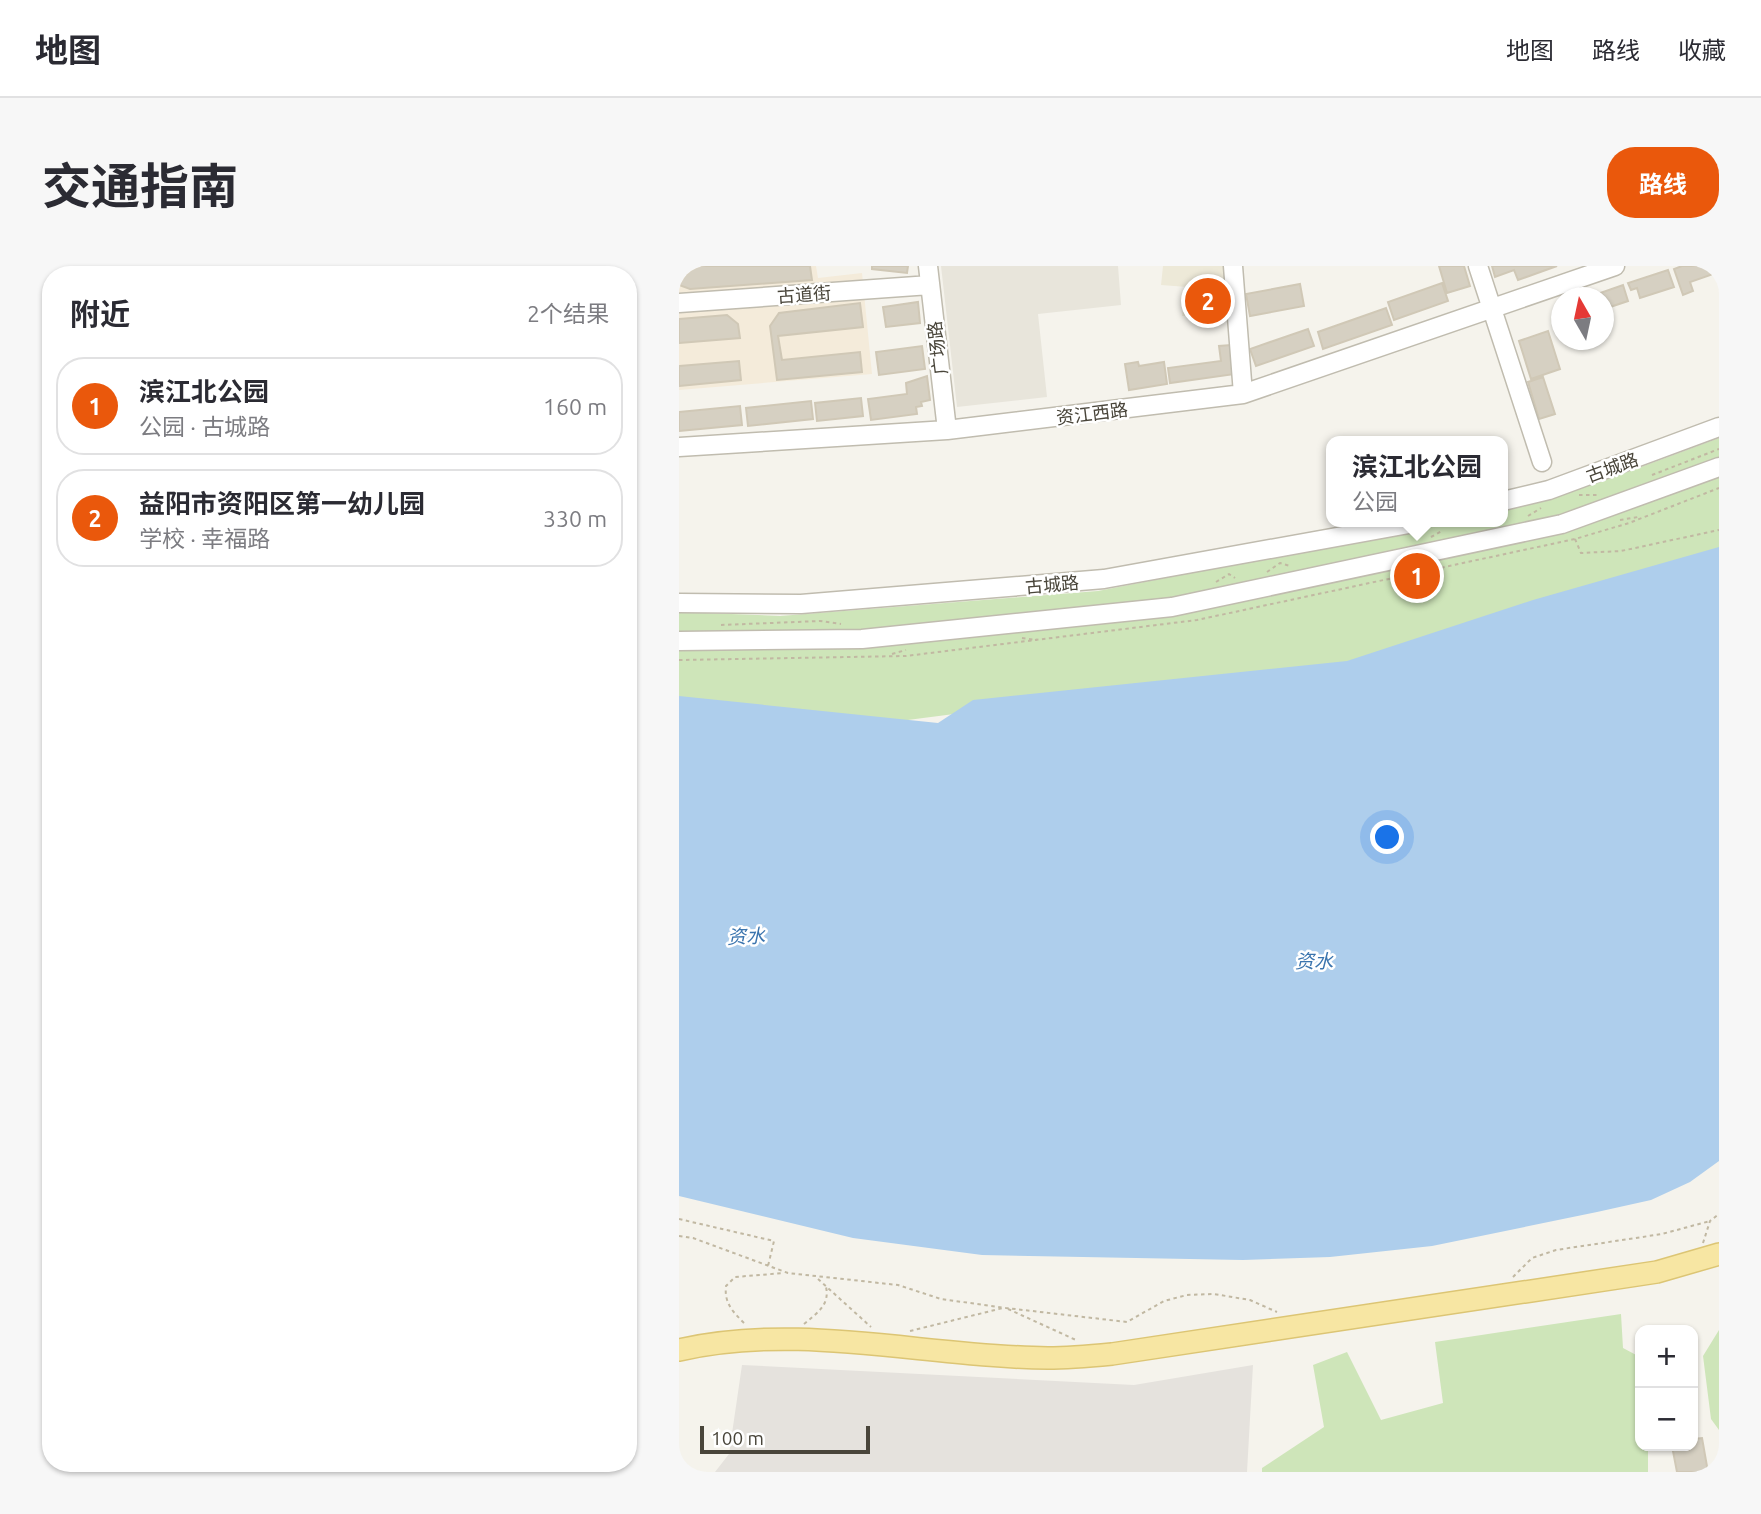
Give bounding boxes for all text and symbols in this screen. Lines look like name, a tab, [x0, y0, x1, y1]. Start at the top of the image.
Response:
text: 地图	[35, 31, 101, 68]
text: 地图	[1506, 37, 1554, 64]
text: 路线	[1592, 37, 1640, 64]
text: 收藏	[1678, 37, 1726, 64]
button: 路线	[1607, 147, 1719, 218]
text: 交通指南	[42, 158, 238, 213]
pin: 2	[1185, 275, 1231, 327]
street label: 古道街	[776, 282, 832, 306]
north arrow	[1551, 287, 1614, 350]
text: 附近	[70, 297, 130, 331]
text: 2个结果	[527, 301, 609, 326]
street label: 广场路	[924, 320, 950, 376]
text: 滨江北公园	[139, 377, 269, 406]
text: 1	[89, 394, 101, 419]
text: 160 m	[543, 394, 607, 419]
street label: 资江西路	[1055, 399, 1129, 427]
text: 公园 · 古城路	[139, 414, 270, 439]
popup	[1326, 436, 1508, 527]
street label: 古城路	[1583, 448, 1641, 486]
text: 滨江北公园	[1352, 452, 1482, 481]
text: 益阳市资阳区第一幼儿园	[139, 489, 425, 518]
text: 公园	[1352, 489, 1398, 514]
text: 2	[89, 506, 101, 531]
text: 330 m	[543, 506, 607, 531]
text: 学校 · 幸福路	[139, 526, 270, 551]
pin: 1	[1394, 550, 1440, 602]
street label: 古城路	[1024, 572, 1080, 596]
your location	[1370, 820, 1404, 854]
water label: 资水	[727, 924, 766, 948]
water label: 资水	[1295, 950, 1334, 972]
map controls	[1635, 1325, 1698, 1451]
button: +	[1635, 1325, 1698, 1388]
button: −	[1635, 1388, 1698, 1451]
scale bar	[700, 1423, 870, 1455]
text: 100 m	[711, 1427, 764, 1449]

